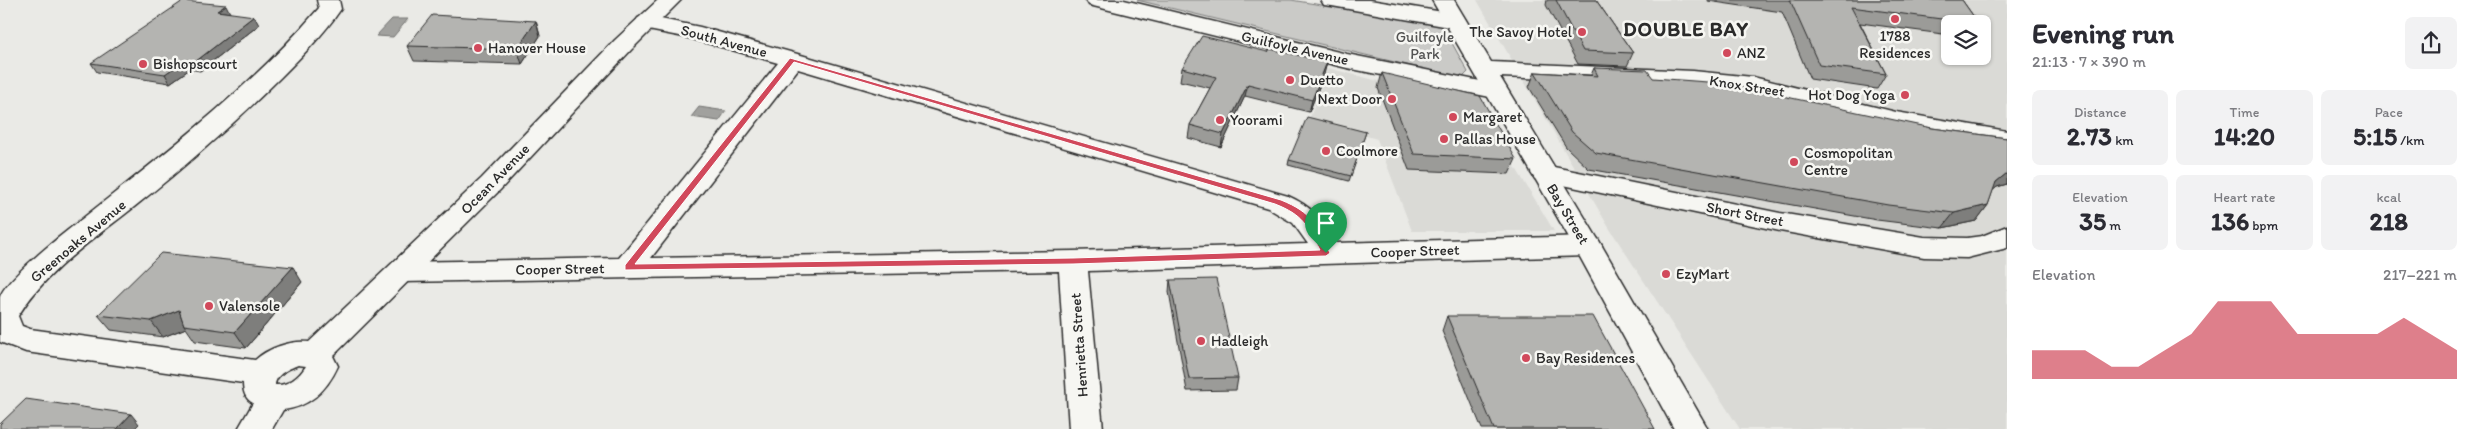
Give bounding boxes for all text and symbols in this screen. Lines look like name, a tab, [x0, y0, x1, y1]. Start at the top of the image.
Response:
marker: 1788 Residences	[1889, 13, 1901, 25]
map controls	[1941, 15, 1991, 65]
button: layers	[1941, 15, 1991, 65]
text: Evening run	[2032, 16, 2174, 50]
district label: DOUBLE BAY	[1623, 17, 1749, 41]
button: share	[2405, 17, 2457, 69]
street label: South Avenue	[679, 21, 769, 61]
place label: The Savoy Hotel	[1469, 23, 1573, 41]
marker: The Savoy Hotel	[1576, 26, 1588, 38]
street label: Guilfoyle Avenue	[1240, 27, 1350, 69]
place label: 1788 Residences	[1859, 27, 1931, 62]
park label: Guilfoyle Park	[1396, 28, 1454, 63]
place label: Hanover House	[488, 39, 586, 57]
marker: Hanover House	[472, 42, 484, 54]
place label: ANZ	[1737, 44, 1766, 62]
marker: ANZ	[1721, 47, 1733, 59]
text: 21:13 · 7 × 390 m	[2032, 52, 2146, 71]
place label: Bishopscourt	[153, 55, 238, 73]
marker: Bishopscourt	[137, 58, 149, 70]
place label: Duetto	[1300, 71, 1344, 89]
street label: Knox Street	[1708, 71, 1786, 101]
marker: Duetto	[1284, 74, 1296, 86]
place label: Hot Dog Yoga	[1808, 86, 1895, 104]
marker: Hot Dog Yoga	[1899, 89, 1911, 101]
place label: Next Door	[1318, 90, 1382, 108]
marker: Next Door	[1386, 93, 1398, 105]
text: Distance	[2074, 104, 2126, 121]
text: Time	[2230, 104, 2259, 121]
text: Pace	[2375, 104, 2403, 121]
place label: Margaret	[1463, 108, 1523, 126]
place label: Yoorami	[1230, 111, 1283, 129]
marker: Margaret	[1447, 111, 1459, 123]
marker: Yoorami	[1214, 114, 1226, 126]
text: 2.73	[2067, 121, 2112, 151]
text: 14:20	[2214, 121, 2275, 151]
text: 5:15	[2353, 121, 2397, 151]
place label: Pallas House	[1454, 130, 1536, 148]
text: km	[2112, 132, 2134, 149]
text: /km	[2397, 132, 2425, 149]
marker: Pallas House	[1438, 133, 1450, 145]
street label: Ocean Avenue	[457, 140, 533, 218]
place label: Coolmore	[1336, 142, 1398, 160]
place label: Cosmopolitan Centre	[1804, 144, 1893, 179]
marker: Coolmore	[1320, 145, 1332, 157]
marker: Cosmopolitan Centre	[1788, 156, 1800, 168]
street label: Bay Street	[1543, 180, 1593, 248]
text: Elevation	[2072, 189, 2128, 206]
text: Heart rate	[2214, 189, 2275, 206]
text: kcal	[2376, 189, 2401, 206]
street label: Greenoaks Avenue	[26, 196, 130, 286]
street label: Short Street	[1705, 198, 1786, 230]
pin	[1305, 202, 1347, 253]
text: 35	[2079, 206, 2106, 236]
text: 136	[2211, 206, 2249, 236]
text: 218	[2370, 206, 2408, 236]
icon: arrive	[1312, 209, 1340, 237]
text: m	[2106, 217, 2121, 234]
text: bpm	[2249, 217, 2278, 234]
street label: Cooper Street	[1370, 240, 1460, 262]
street label: Cooper Street	[515, 259, 605, 279]
place label: EzyMart	[1676, 265, 1730, 283]
text: Elevation	[2032, 265, 2096, 284]
text: 217–221 m	[2383, 265, 2457, 284]
marker: EzyMart	[1660, 268, 1672, 280]
street label: Henrietta Street	[1066, 292, 1092, 398]
place label: Valensole	[219, 297, 280, 315]
marker: Valensole	[203, 300, 215, 312]
place label: Hadleigh	[1211, 332, 1268, 350]
marker: Hadleigh	[1195, 335, 1207, 347]
place label: Bay Residences	[1536, 349, 1635, 367]
marker: Bay Residences	[1520, 352, 1532, 364]

